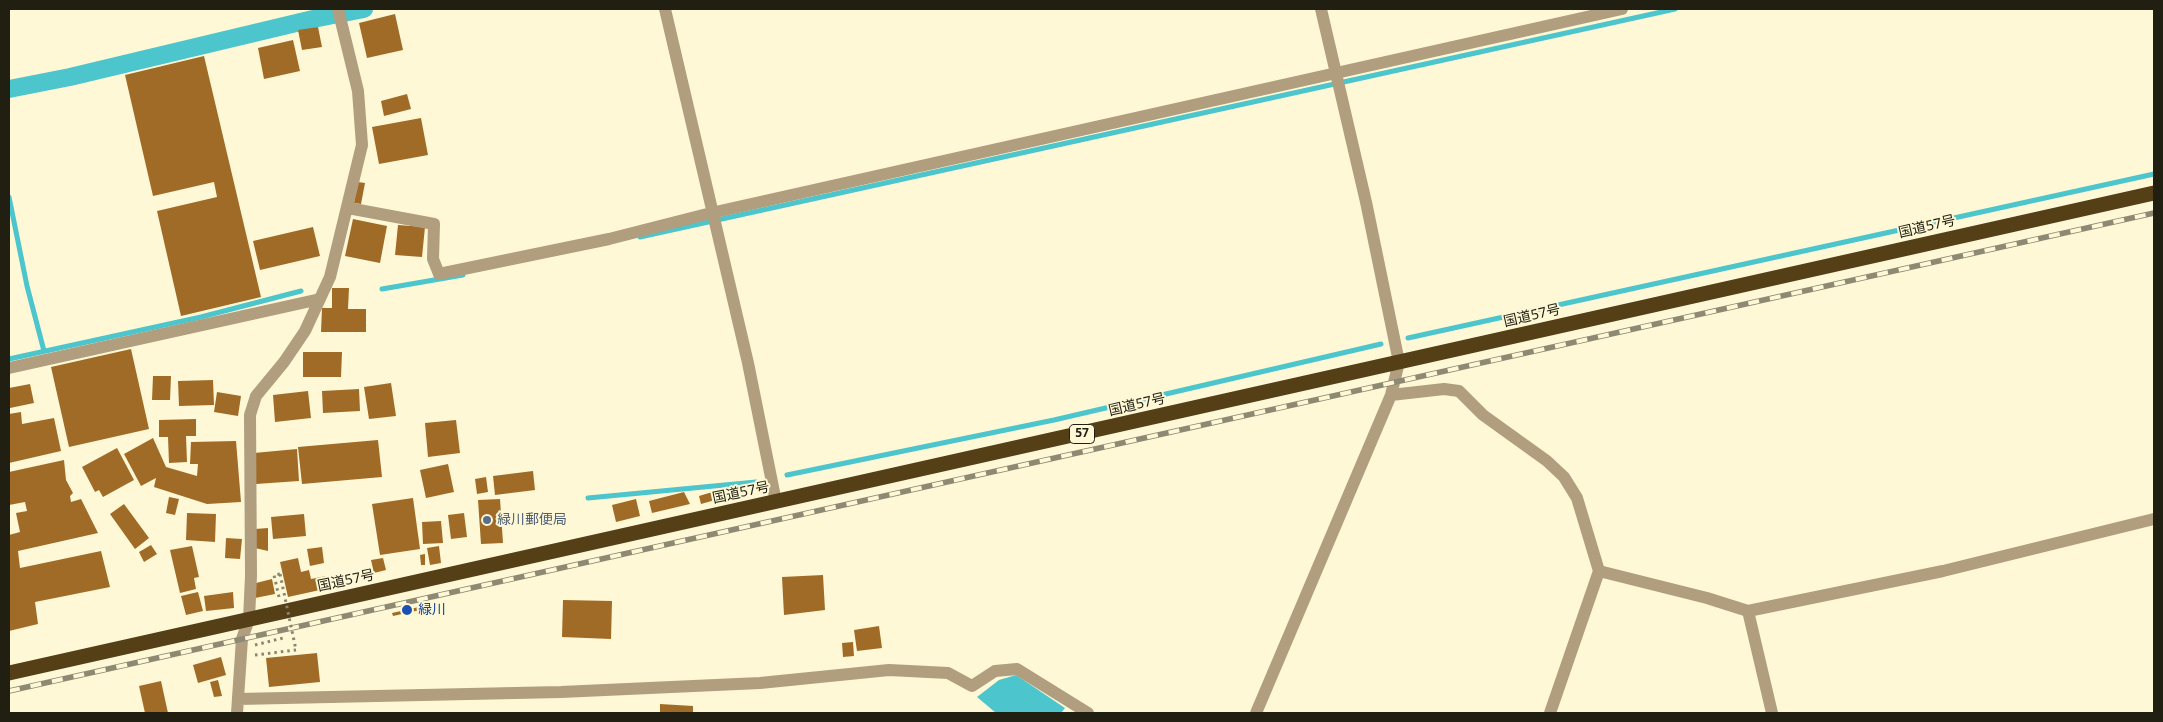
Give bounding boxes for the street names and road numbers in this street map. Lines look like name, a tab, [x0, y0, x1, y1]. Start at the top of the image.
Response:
street label: 国道57号	[1897, 212, 1957, 242]
street label: 国道57号	[1502, 301, 1562, 331]
street label: 国道57号	[1107, 390, 1167, 420]
road number: 57	[1070, 424, 1094, 444]
street label: 国道57号	[711, 479, 771, 507]
street label: 国道57号	[316, 567, 376, 595]

